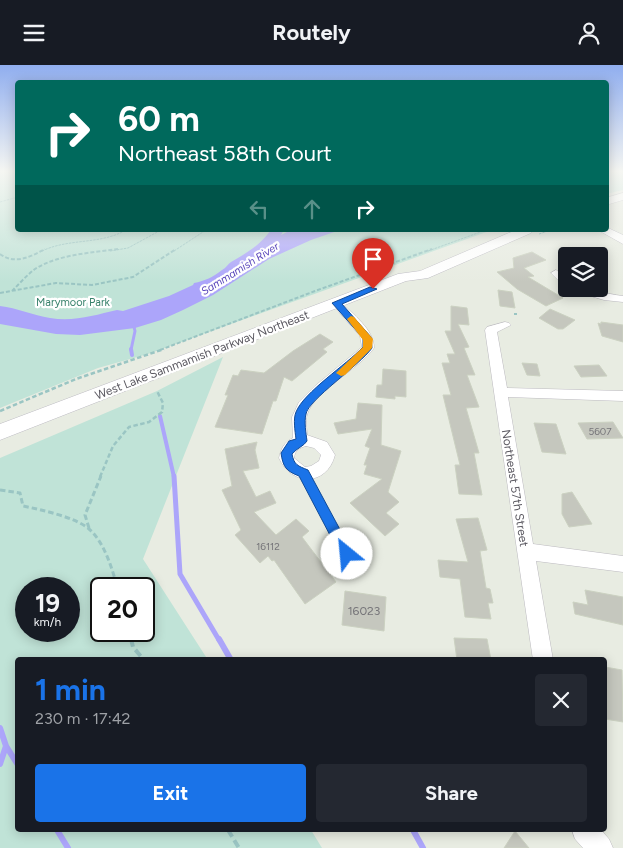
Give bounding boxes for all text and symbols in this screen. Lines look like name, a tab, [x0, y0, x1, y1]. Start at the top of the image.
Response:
icon: menu	[20, 19, 48, 47]
text: Routely	[272, 19, 351, 46]
icon: person	[575, 19, 603, 47]
text: 60 m	[118, 98, 200, 140]
icon: right	[35, 100, 100, 165]
text: Northeast 58th Court	[118, 140, 332, 167]
icon: left	[245, 195, 273, 223]
icon: ahead	[298, 195, 326, 223]
icon: right	[351, 195, 379, 223]
pin	[352, 238, 394, 289]
water label: Sammamish River	[199, 239, 282, 298]
icon: arrive	[359, 245, 387, 273]
map controls	[558, 247, 608, 297]
button: layers	[558, 247, 608, 297]
park label: Marymoor Park	[36, 296, 111, 309]
street label: West Lake Sammamish Parkway Northeast	[93, 307, 311, 402]
house number: 5607	[588, 425, 612, 438]
street label: Northeast 57th Street	[499, 428, 531, 548]
position arrow	[320, 527, 372, 579]
house number: 16112	[256, 540, 280, 553]
speed limit sign: 20	[90, 577, 155, 642]
text: 19	[35, 588, 60, 618]
house number: 16023	[348, 604, 380, 618]
text: km/h	[34, 615, 61, 629]
text: 1 min	[35, 671, 106, 708]
button: close	[535, 674, 587, 726]
text: 230 m · 17:42	[35, 709, 131, 728]
button: Exit	[35, 764, 306, 822]
button: Share	[316, 764, 587, 822]

